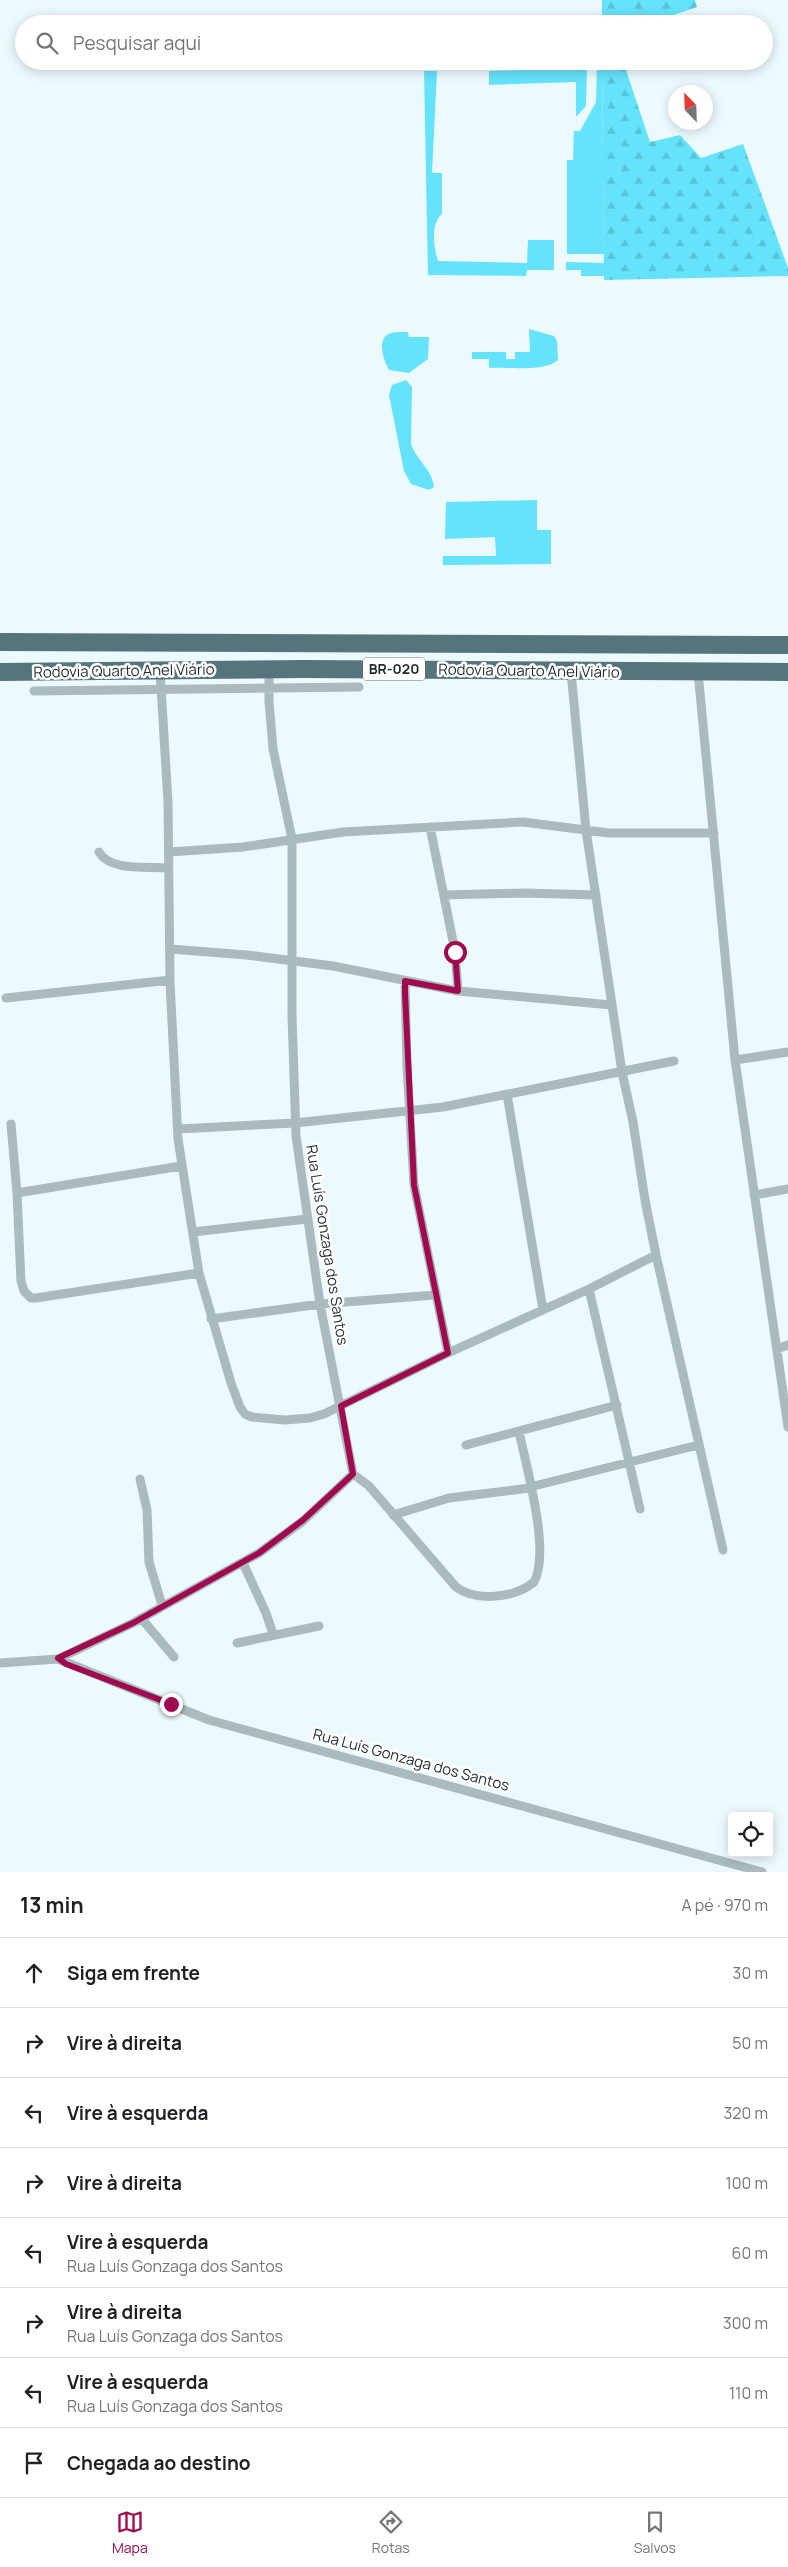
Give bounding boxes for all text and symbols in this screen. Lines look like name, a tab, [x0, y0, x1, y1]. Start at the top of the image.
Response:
search box	[15, 15, 773, 70]
icon: search	[33, 29, 61, 57]
text: Pesquisar aqui	[73, 30, 201, 56]
north arrow	[668, 85, 713, 130]
street label: Rodovia Quarto Anel Viário	[33, 658, 215, 683]
road number: BR-020	[363, 658, 425, 681]
street label: Rodovia Quarto Anel Viário	[438, 658, 620, 683]
route start	[444, 941, 467, 964]
street label: Rua Luís Gonzaga dos Santos	[301, 1143, 354, 1347]
route end	[160, 1693, 183, 1716]
street label: Rua Luís Gonzaga dos Santos	[311, 1723, 512, 1796]
map controls	[728, 1812, 773, 1857]
button: locate	[728, 1812, 773, 1857]
text: 13 min	[20, 1891, 84, 1919]
text: A pé · 970 m	[682, 1894, 768, 1916]
icon: ahead	[20, 1959, 48, 1987]
text: Siga em frente	[67, 1960, 200, 1986]
text: 30 m	[733, 1962, 768, 1984]
icon: right	[20, 2029, 48, 2057]
text: Vire à direita	[67, 2030, 182, 2056]
text: 50 m	[732, 2032, 768, 2054]
icon: left	[20, 2099, 48, 2127]
text: Vire à esquerda	[67, 2100, 208, 2126]
text: 320 m	[724, 2102, 768, 2124]
icon: right	[20, 2169, 48, 2197]
text: Vire à direita	[67, 2170, 182, 2196]
text: 100 m	[725, 2172, 768, 2194]
text: Vire à esquerda	[67, 2229, 208, 2255]
icon: left	[20, 2239, 48, 2267]
text: 60 m	[732, 2242, 768, 2264]
text: Rua Luís Gonzaga dos Santos	[67, 2255, 283, 2277]
text: Vire à direita	[67, 2299, 182, 2325]
icon: right	[20, 2309, 48, 2337]
text: 300 m	[723, 2312, 768, 2334]
text: Rua Luís Gonzaga dos Santos	[67, 2325, 283, 2347]
text: Vire à esquerda	[67, 2369, 208, 2395]
icon: left	[20, 2379, 48, 2407]
text: 110 m	[729, 2382, 768, 2404]
text: Rua Luís Gonzaga dos Santos	[67, 2395, 283, 2417]
icon: arrive	[20, 2449, 48, 2477]
text: Chegada ao destino	[67, 2450, 250, 2476]
tab: Mapa	[112, 2508, 148, 2557]
tab: Rotas	[372, 2508, 410, 2557]
tab: Salvos	[634, 2508, 676, 2557]

